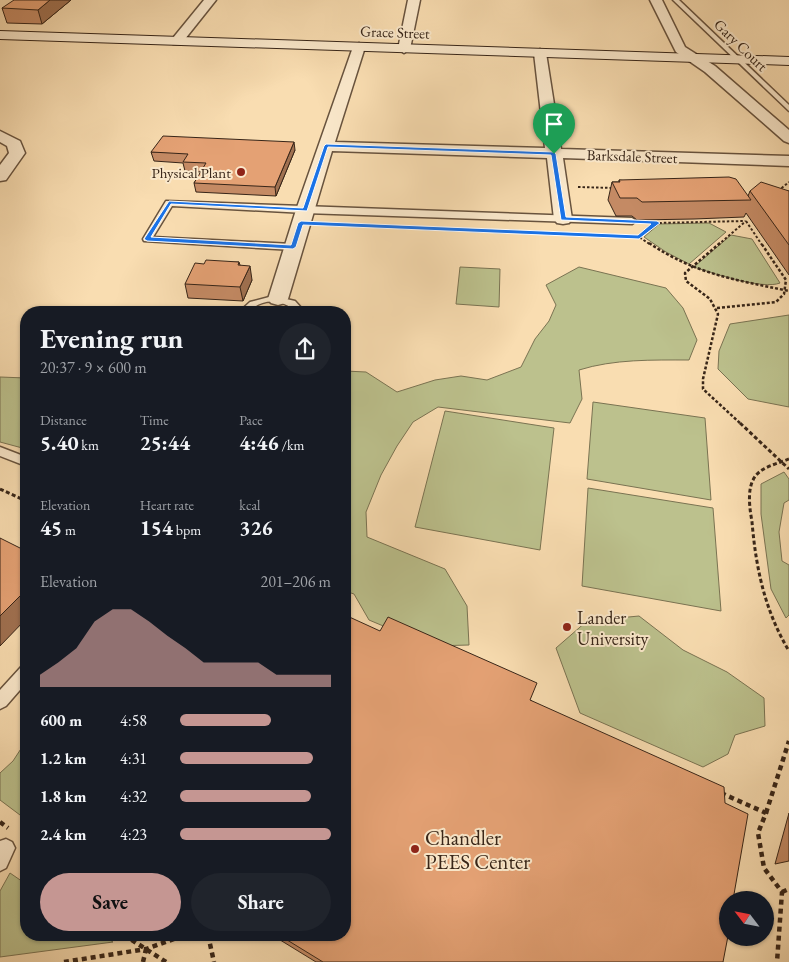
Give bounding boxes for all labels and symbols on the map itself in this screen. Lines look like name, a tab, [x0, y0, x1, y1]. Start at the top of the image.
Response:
street label: Gary Court	[710, 15, 772, 75]
street label: Grace Street	[360, 21, 430, 43]
pin	[533, 103, 575, 154]
street label: Barksdale Street	[586, 145, 678, 167]
place label: Physical Plant	[152, 163, 231, 182]
marker: Physical Plant	[235, 166, 247, 178]
place label: Lander University	[577, 606, 649, 650]
marker: Lander University	[561, 621, 573, 633]
place label: Chandler PEES Center	[425, 824, 530, 875]
marker: Chandler PEES Center	[409, 843, 421, 855]
north arrow	[719, 891, 774, 946]

